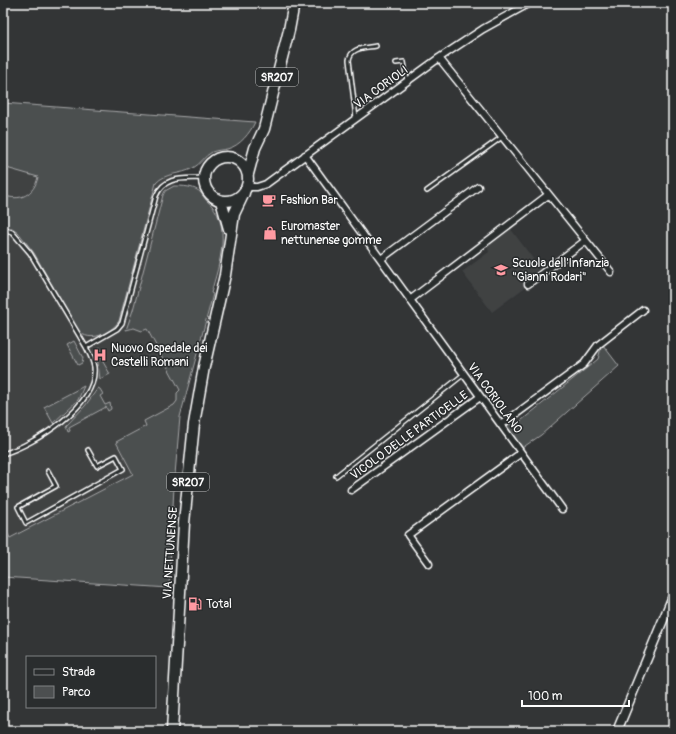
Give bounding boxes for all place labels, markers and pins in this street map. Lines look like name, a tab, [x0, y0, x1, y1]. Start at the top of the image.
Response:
cafe icon: Fashion Bar	[261, 192, 277, 208]
place label: Fashion Bar	[280, 193, 338, 208]
place label: Euromaster nettunense gomme	[281, 219, 382, 248]
shop icon: Euromaster nettunense gomme	[262, 225, 278, 241]
place label: Scuola dell'Infanzia "Gianni Rodari"	[512, 256, 610, 285]
school or university icon: Scuola dell'Infanzia "Gianni Rodari"	[493, 262, 509, 278]
place label: Nuovo Ospedale dei Castelli Romani	[111, 341, 208, 370]
hospital icon: Nuovo Ospedale dei Castelli Romani	[92, 347, 108, 363]
fuel station icon: Total	[187, 596, 203, 612]
place label: Total	[206, 597, 232, 612]

